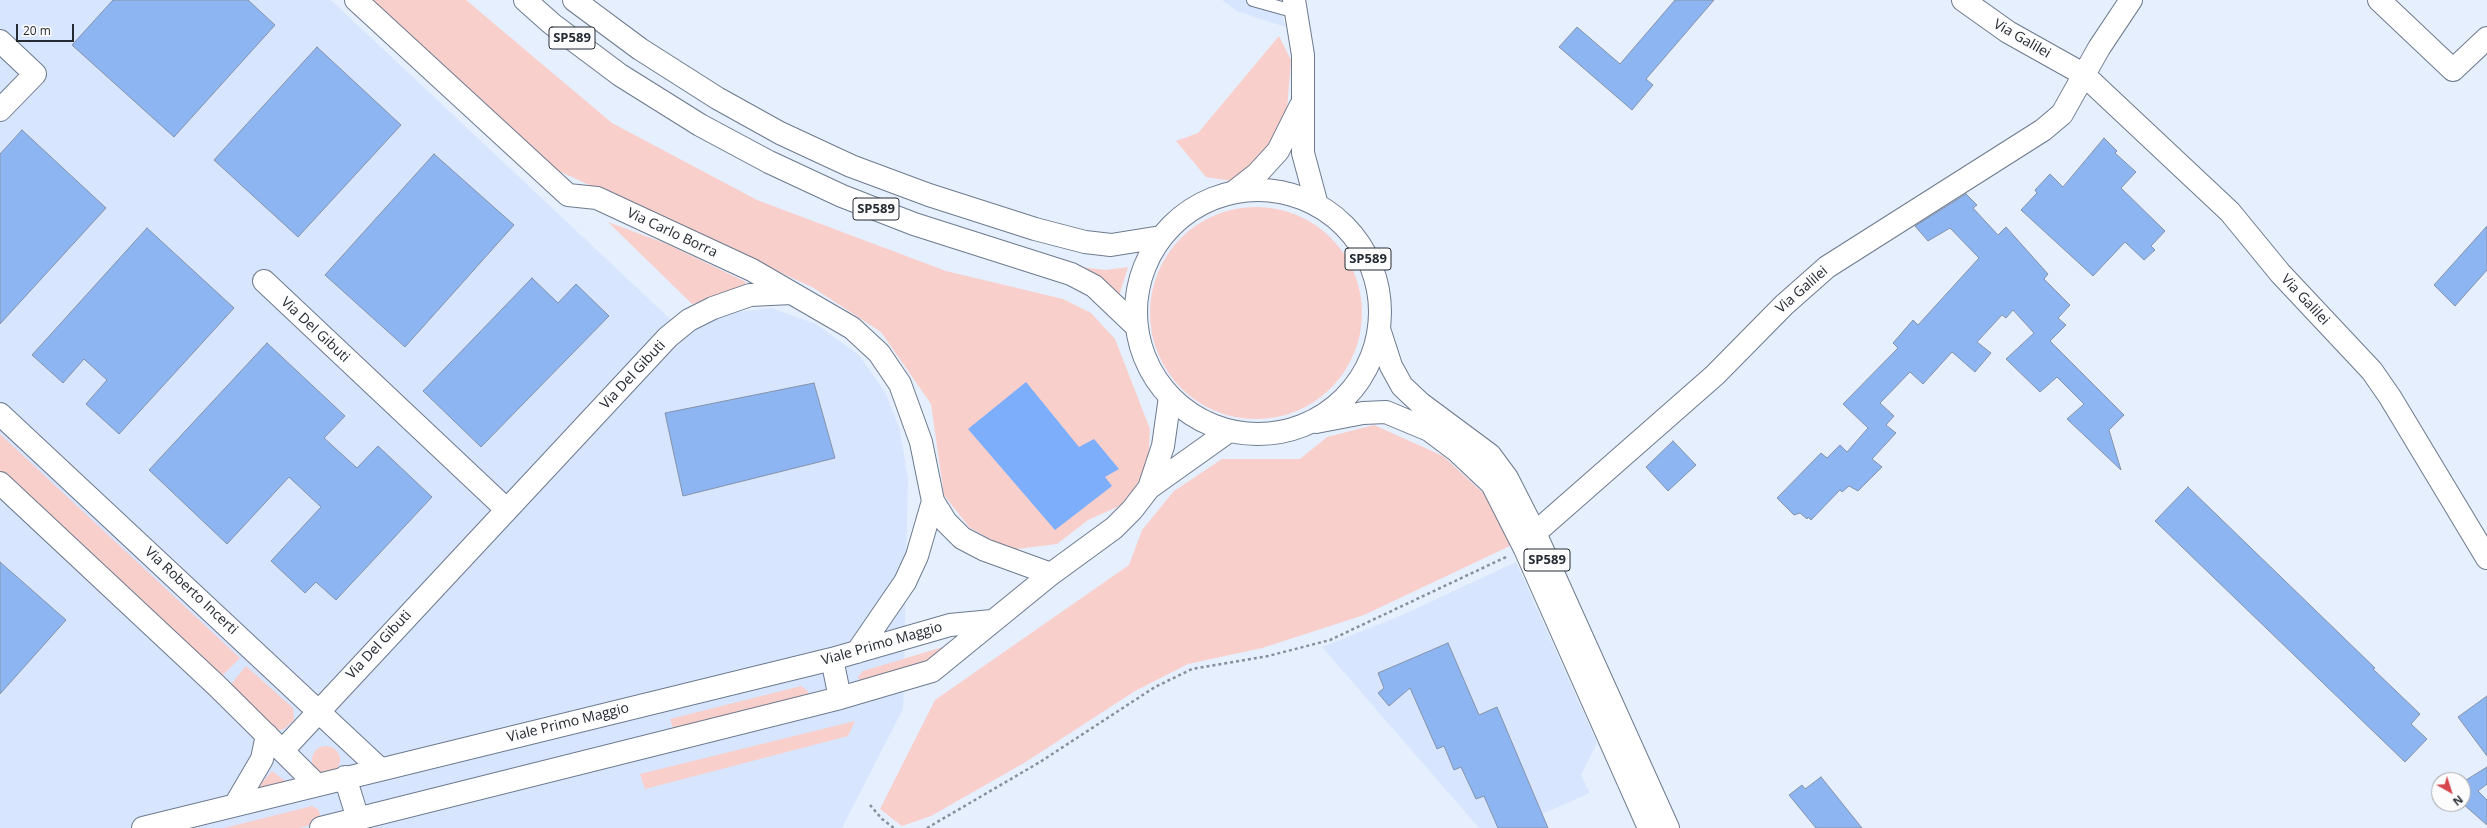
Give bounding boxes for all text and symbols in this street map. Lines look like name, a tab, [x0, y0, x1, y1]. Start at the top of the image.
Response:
scale bar	[18, 16, 76, 42]
street label: Via Galilei	[1990, 16, 2054, 62]
text: 20 m	[23, 22, 51, 39]
road number: SP589	[549, 27, 595, 49]
road number: SP589	[853, 198, 899, 220]
street label: Via Carlo Borra	[624, 205, 720, 261]
road number: SP589	[1345, 248, 1391, 270]
street label: Via Galilei	[1773, 263, 1831, 317]
street label: Via Galilei	[2277, 271, 2333, 329]
street label: Via Del Gibuti	[277, 294, 353, 366]
street label: Via Del Gibuti	[597, 337, 669, 413]
street label: Via Roberto Incerti	[141, 544, 241, 638]
road number: SP589	[1524, 549, 1570, 571]
street label: Via Del Gibuti	[343, 607, 415, 683]
street label: Viale Primo Maggio	[820, 619, 944, 669]
street label: Viale Primo Maggio	[505, 700, 631, 746]
north arrow	[2431, 772, 2471, 812]
text: N	[2450, 792, 2466, 810]

